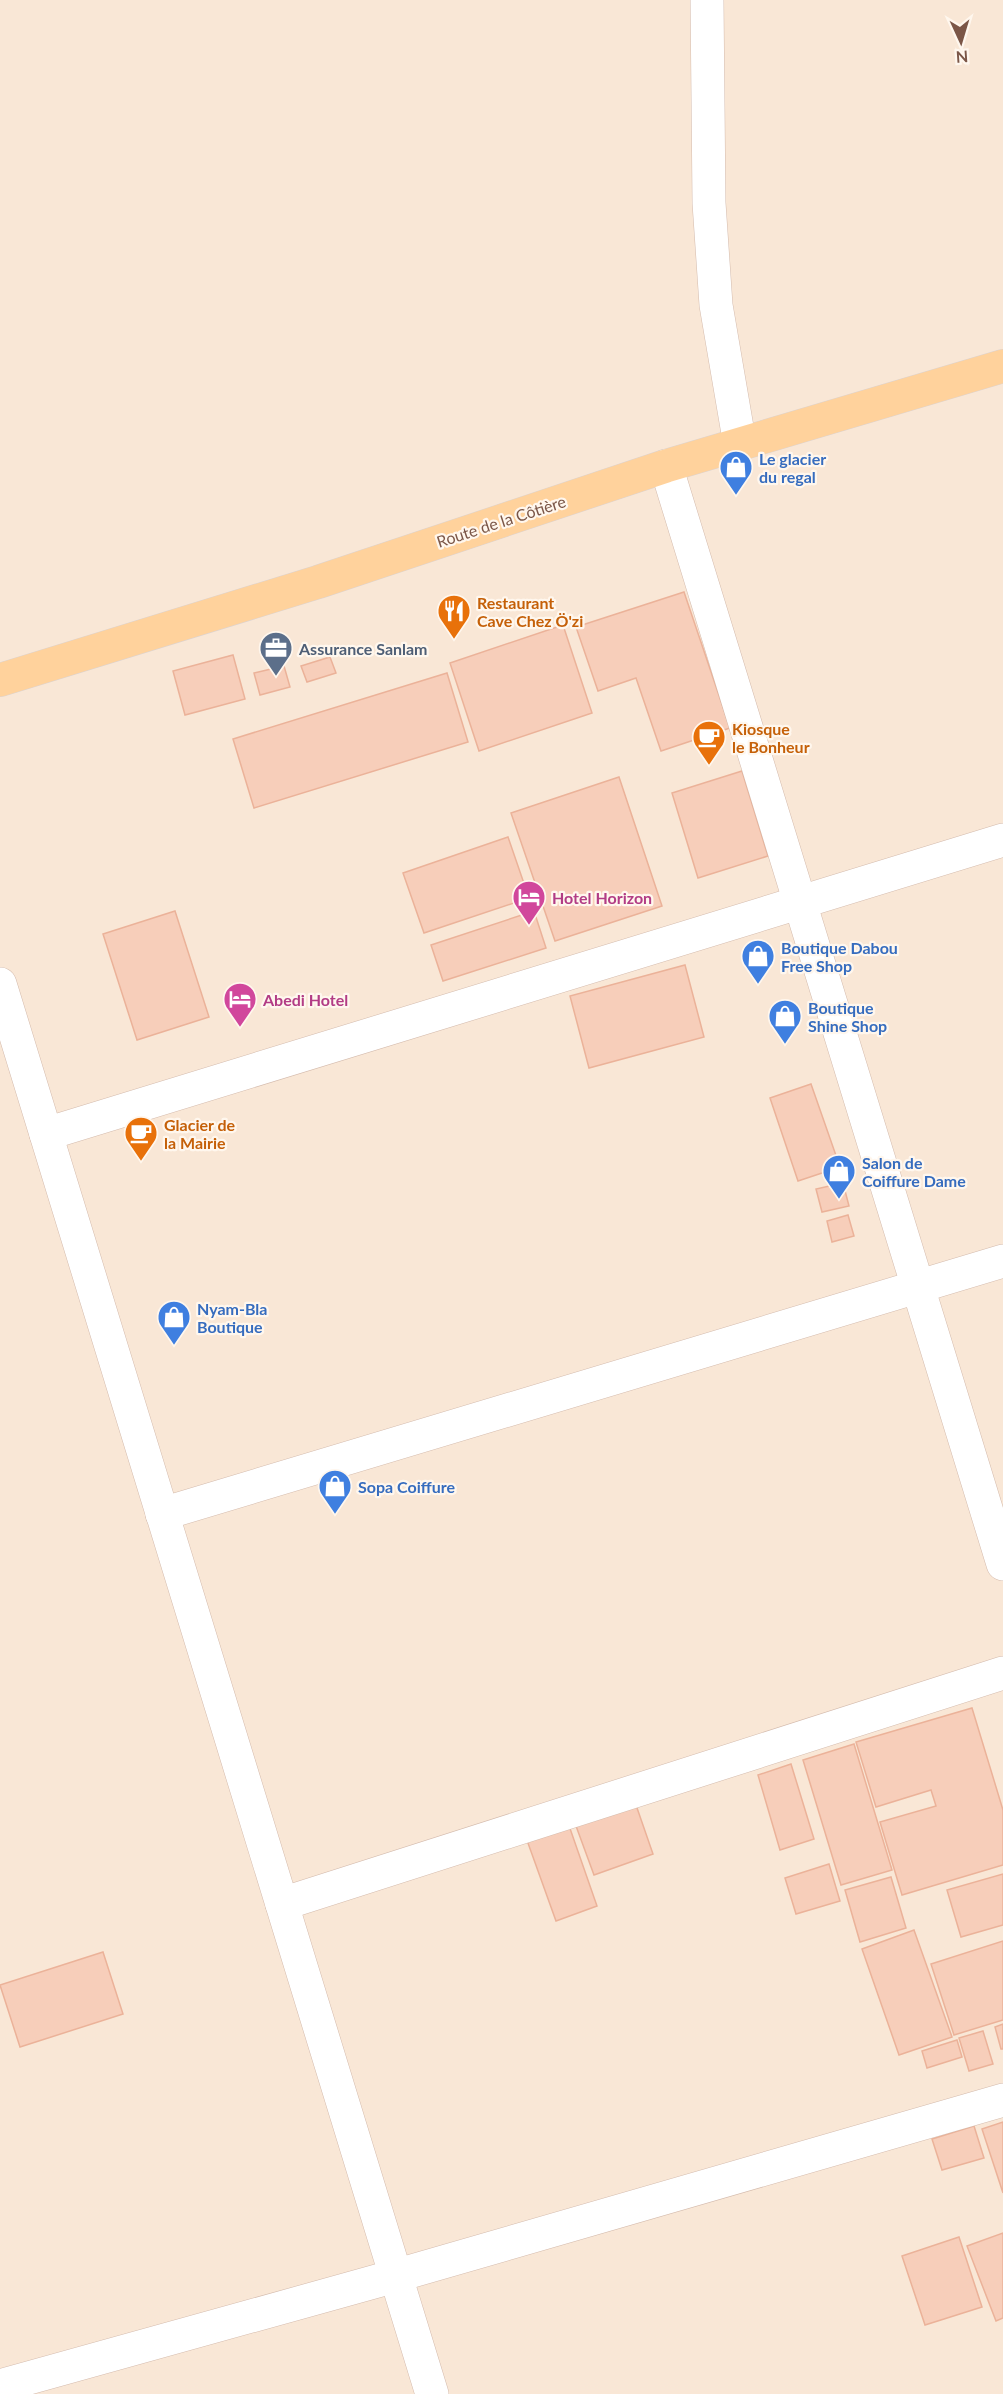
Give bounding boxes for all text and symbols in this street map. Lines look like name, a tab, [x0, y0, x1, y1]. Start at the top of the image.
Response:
north arrow	[931, 12, 991, 72]
text: N	[955, 48, 969, 67]
shop icon: Le glacier du regal	[718, 449, 754, 496]
place label: Le glacier du regal	[759, 449, 826, 486]
street label: Route de la Côtière	[434, 491, 568, 551]
restaurant icon: Restaurant Cave Chez Ö'zi	[436, 593, 472, 640]
place label: Restaurant Cave Chez Ö'zi	[477, 593, 583, 630]
office icon: Assurance Sanlam	[258, 630, 294, 677]
place label: Assurance Sanlam	[298, 639, 428, 658]
cafe icon: Kiosque le Bonheur	[691, 719, 727, 766]
place label: Kiosque le Bonheur	[732, 719, 810, 756]
hotel icon: Hotel Horizon	[511, 879, 547, 926]
place label: Hotel Horizon	[552, 888, 652, 907]
shop icon: Boutique Dabou Free Shop	[740, 938, 776, 985]
place label: Boutique Dabou Free Shop	[781, 938, 898, 975]
hotel icon: Abedi Hotel	[222, 981, 258, 1028]
place label: Abedi Hotel	[262, 990, 348, 1009]
shop icon: Boutique Shine Shop	[767, 998, 803, 1045]
place label: Boutique Shine Shop	[808, 998, 887, 1035]
cafe icon: Glacier de la Mairie	[123, 1115, 159, 1162]
place label: Glacier de la Mairie	[164, 1115, 236, 1152]
shop icon: Salon de Coiffure Dame	[821, 1153, 857, 1200]
place label: Salon de Coiffure Dame	[862, 1153, 966, 1190]
shop icon: Nyam-Bla Boutique	[156, 1299, 192, 1346]
place label: Nyam-Bla Boutique	[197, 1299, 267, 1336]
shop icon: Sopa Coiffure	[317, 1468, 353, 1515]
place label: Sopa Coiffure	[358, 1477, 455, 1496]

